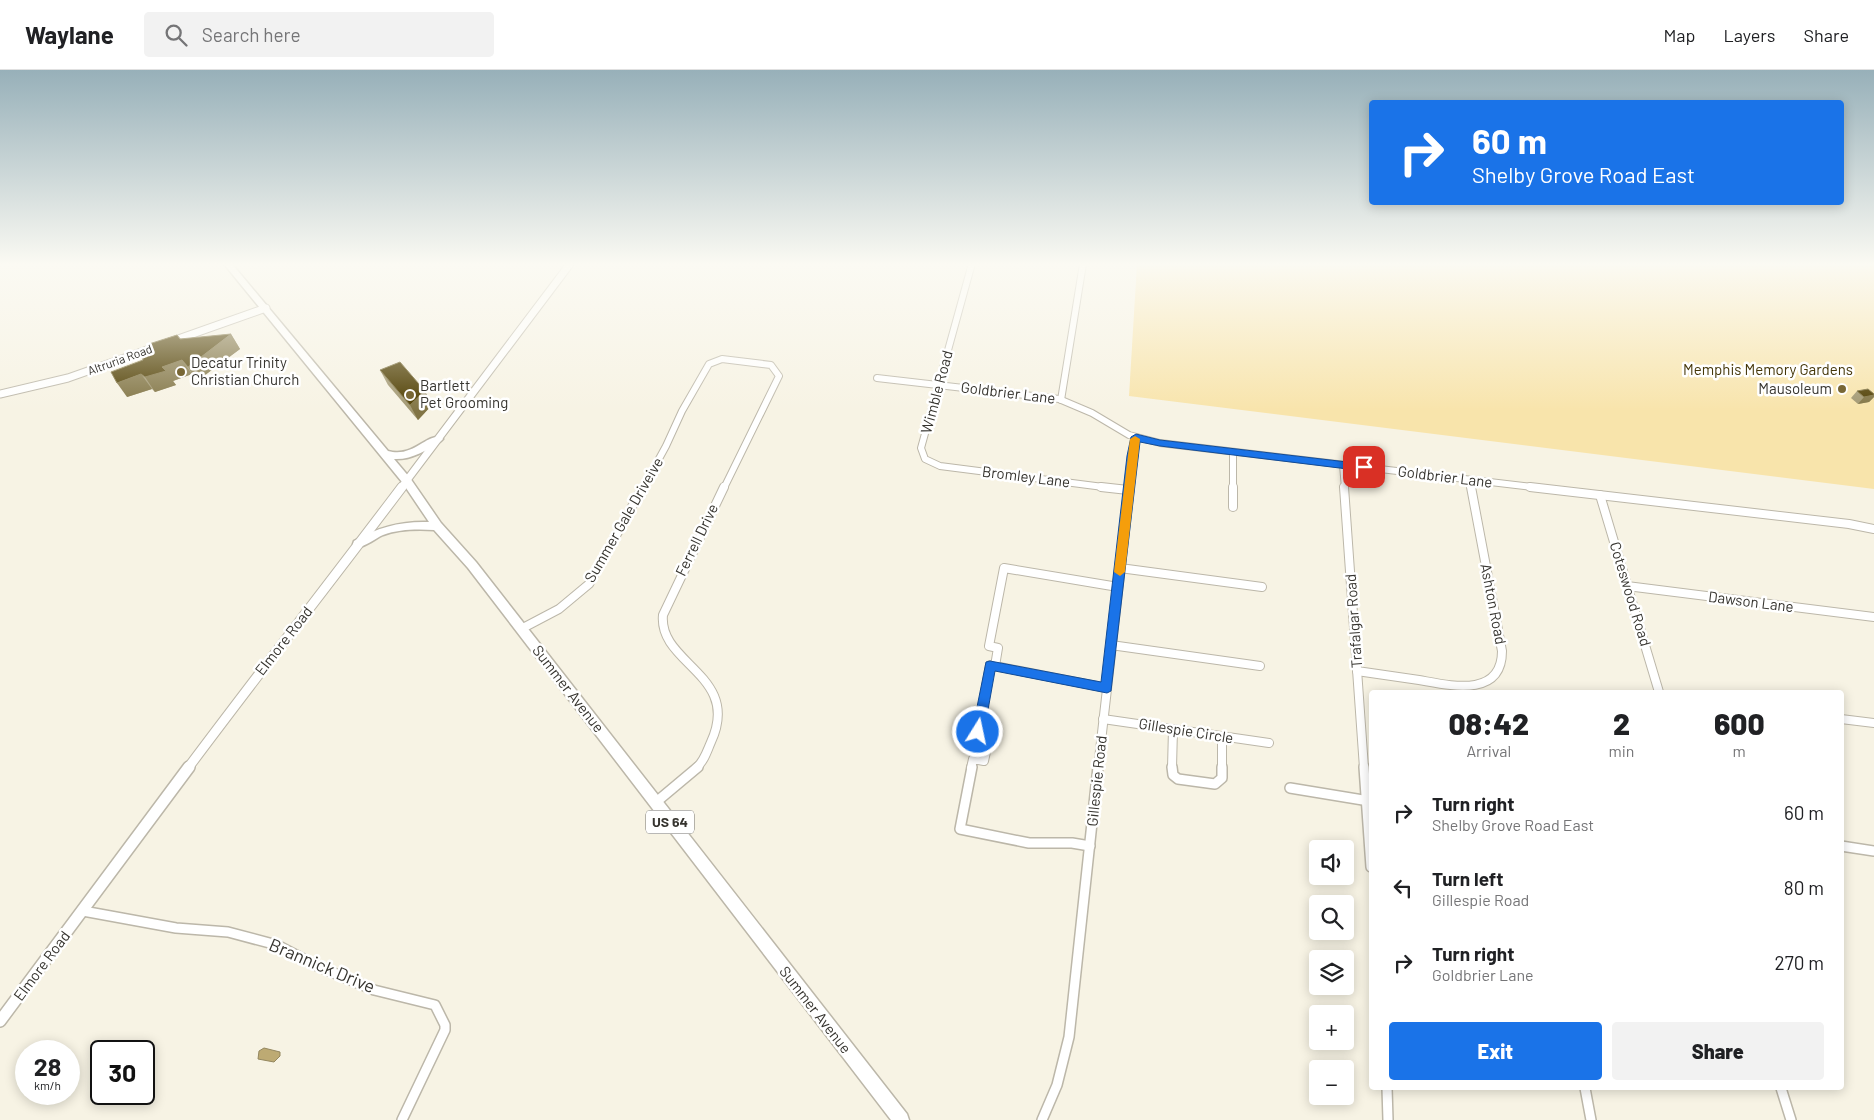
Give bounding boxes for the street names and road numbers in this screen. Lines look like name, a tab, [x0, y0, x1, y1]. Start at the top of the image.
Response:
street label: Altruria Road	[85, 341, 154, 377]
street label: Wimble Road	[916, 348, 956, 435]
street label: Goldbrier Lane	[960, 377, 1056, 407]
street label: Summer Gale Driveive	[580, 454, 666, 585]
street label: Goldbrier Lane	[1397, 461, 1493, 491]
street label: Bromley Lane	[981, 462, 1071, 490]
street label: Ferrell Drive	[671, 501, 721, 579]
street label: Coteswood Road	[1607, 539, 1655, 648]
street label: Ashton Road	[1477, 562, 1511, 646]
street label: Trafalgar Road	[1341, 573, 1365, 669]
street label: Dawson Lane	[1707, 587, 1795, 615]
street label: Elmore Road	[251, 602, 316, 678]
street label: Summer Avenue	[529, 641, 608, 736]
street label: Gillespie Circle	[1138, 714, 1235, 746]
street label: Gillespie Road	[1082, 735, 1110, 827]
road number: US 64	[646, 810, 694, 834]
street label: Elmore Road	[9, 927, 73, 1004]
street label: Brannick Drive	[266, 933, 379, 997]
street label: Summer Avenue	[776, 962, 855, 1057]

